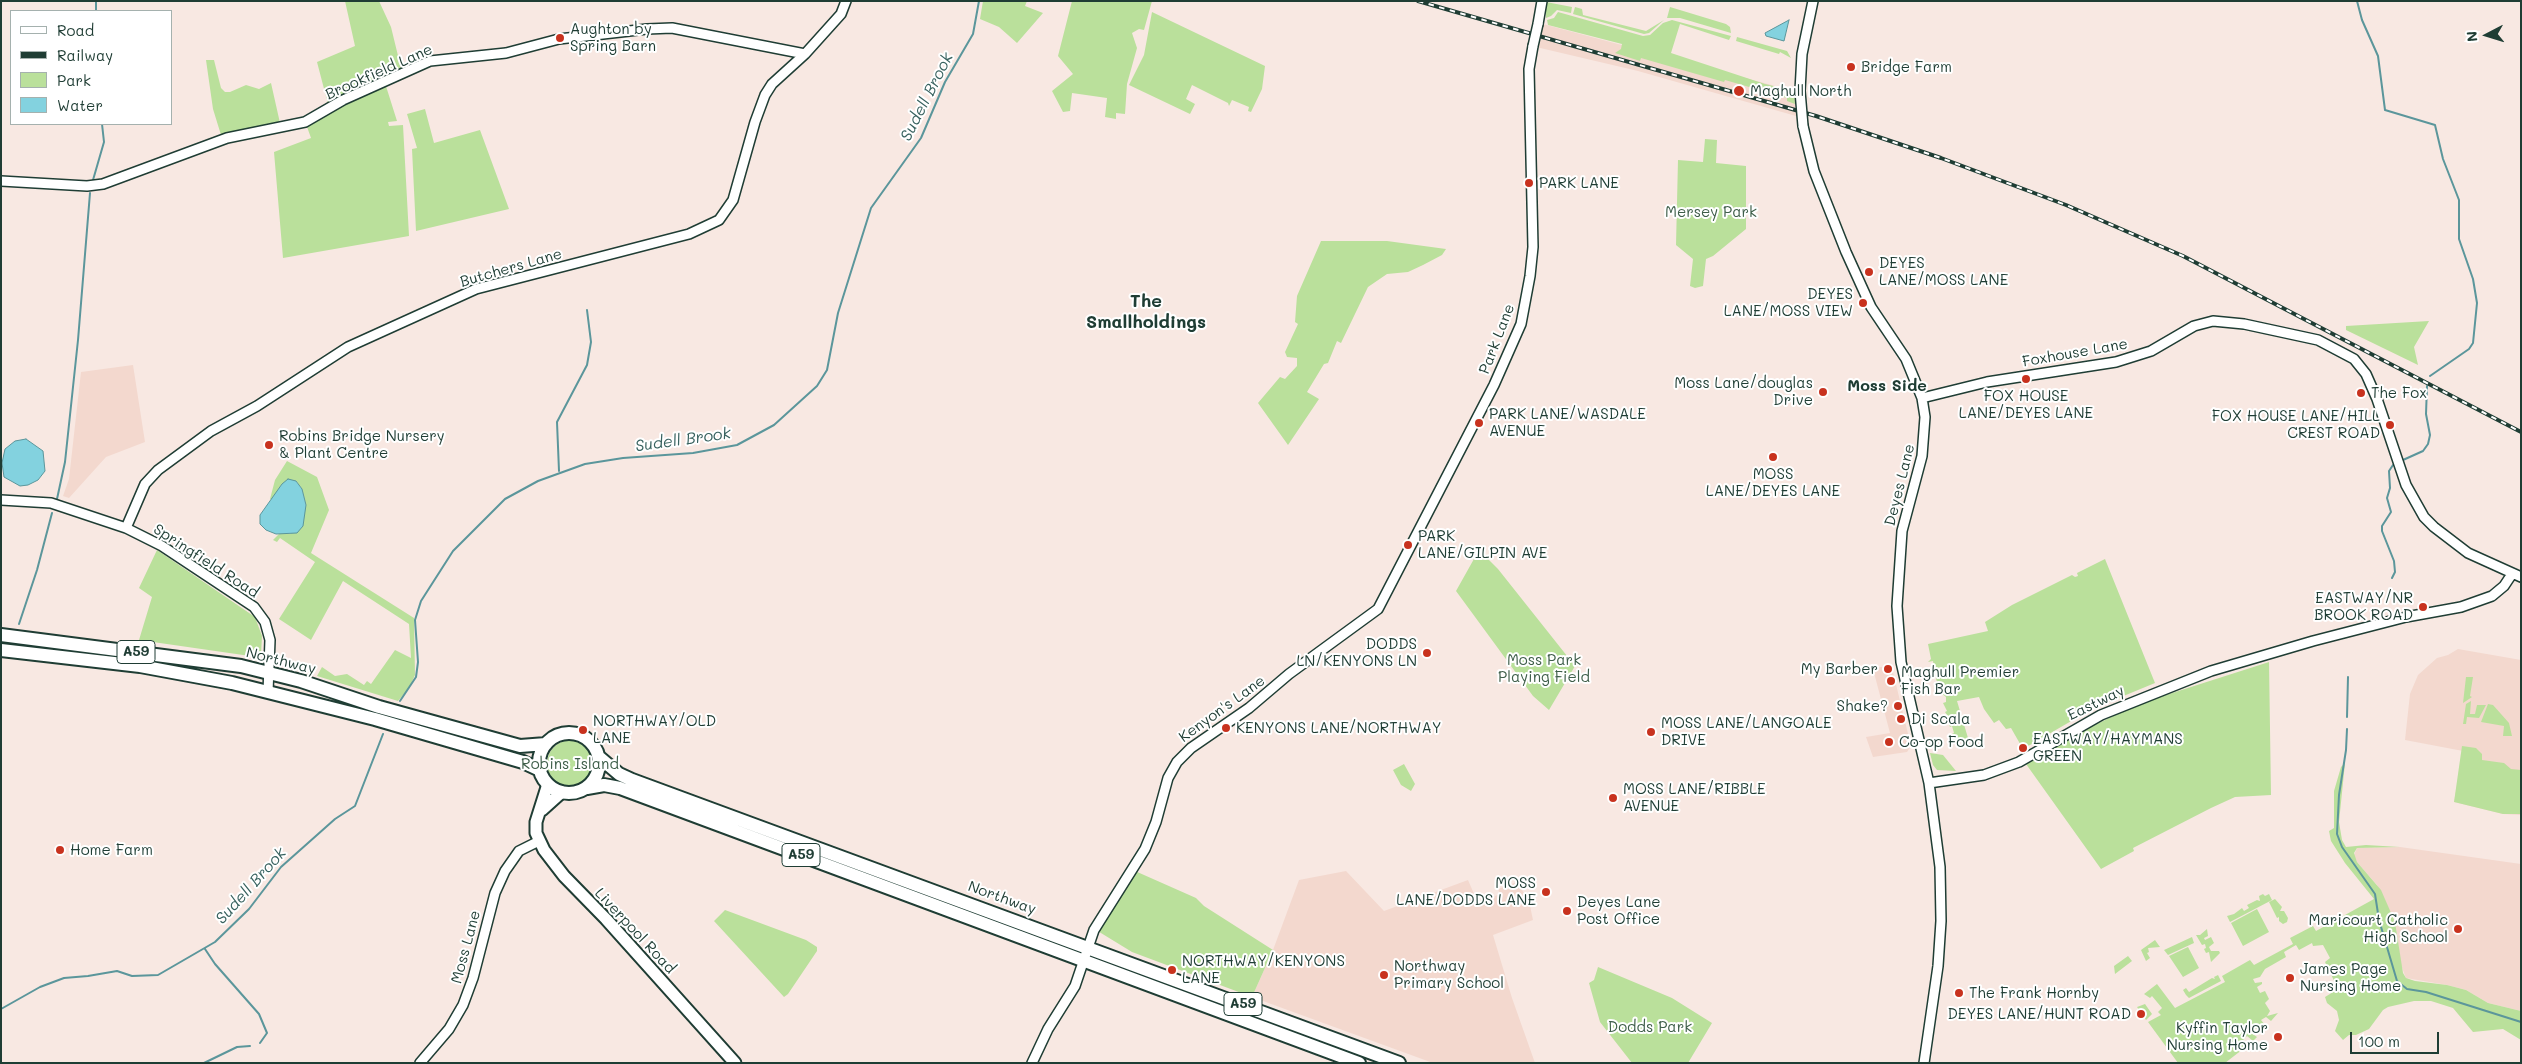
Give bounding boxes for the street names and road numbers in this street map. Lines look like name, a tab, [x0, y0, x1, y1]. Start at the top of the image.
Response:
street label: Brookfield Lane	[323, 40, 435, 104]
street label: Butchers Lane	[458, 245, 564, 291]
street label: Park Lane	[1475, 301, 1519, 377]
street label: Foxhouse Lane	[2021, 335, 2129, 371]
street label: Deyes Lane	[1881, 442, 1919, 528]
street label: Springfield Road	[150, 520, 262, 602]
road number: A59	[117, 640, 155, 664]
street label: Northway	[244, 644, 318, 678]
street label: Kenyon's Lane	[1175, 672, 1269, 746]
street label: Eastway	[2065, 682, 2127, 724]
road number: A59	[782, 844, 820, 866]
street label: Northway	[965, 877, 1039, 919]
street label: Liverpool Road	[591, 885, 679, 977]
street label: Moss Lane	[448, 908, 484, 986]
road number: A59	[1224, 992, 1262, 1016]

